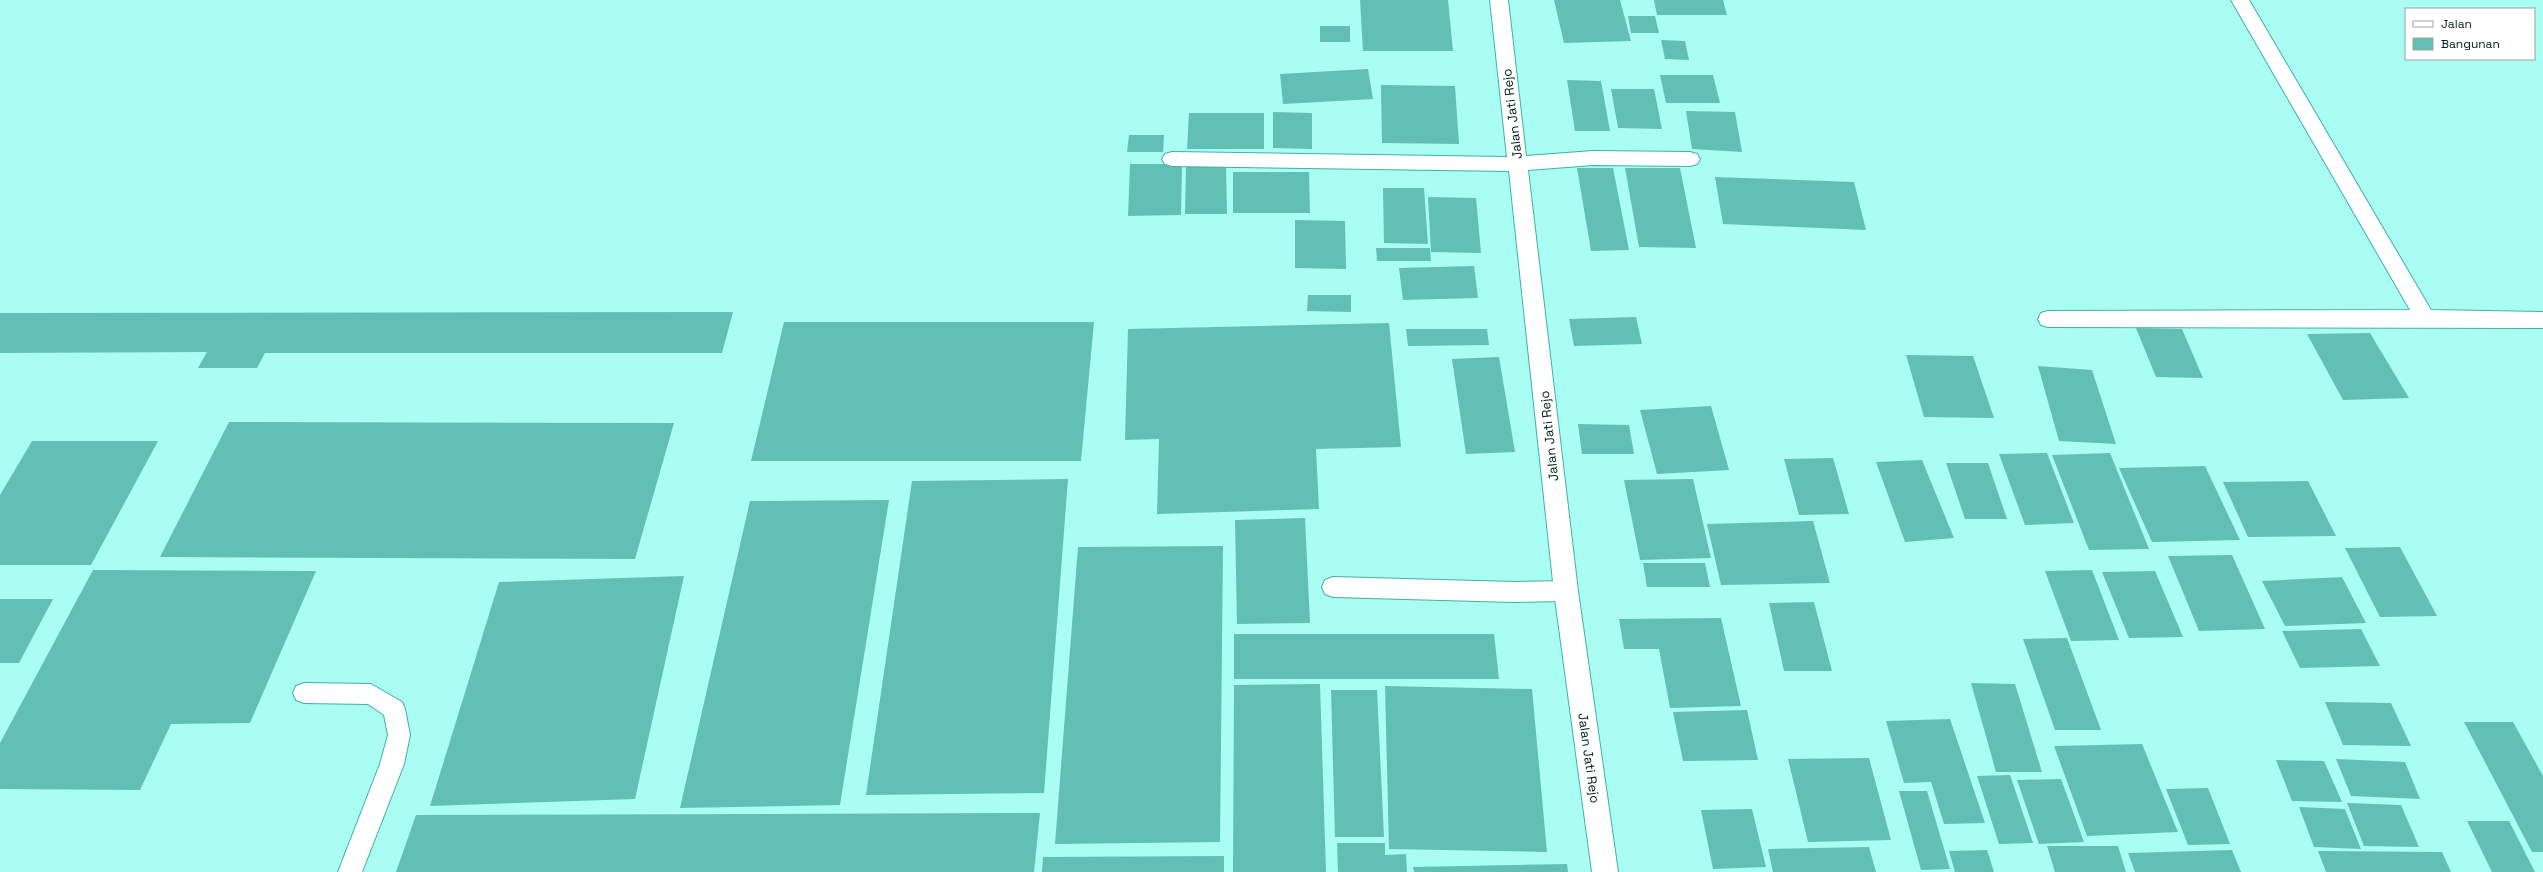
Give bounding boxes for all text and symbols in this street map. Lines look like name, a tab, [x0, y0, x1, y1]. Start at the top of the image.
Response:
legend	[2405, 8, 2535, 60]
text: Jalan	[2441, 16, 2472, 32]
text: Bangunan	[2441, 36, 2500, 52]
street label: Jalan Jati Rejo	[1498, 68, 1526, 160]
street label: Jalan Jati Rejo	[1536, 390, 1562, 482]
street label: Jalan Jati Rejo	[1574, 712, 1604, 804]

